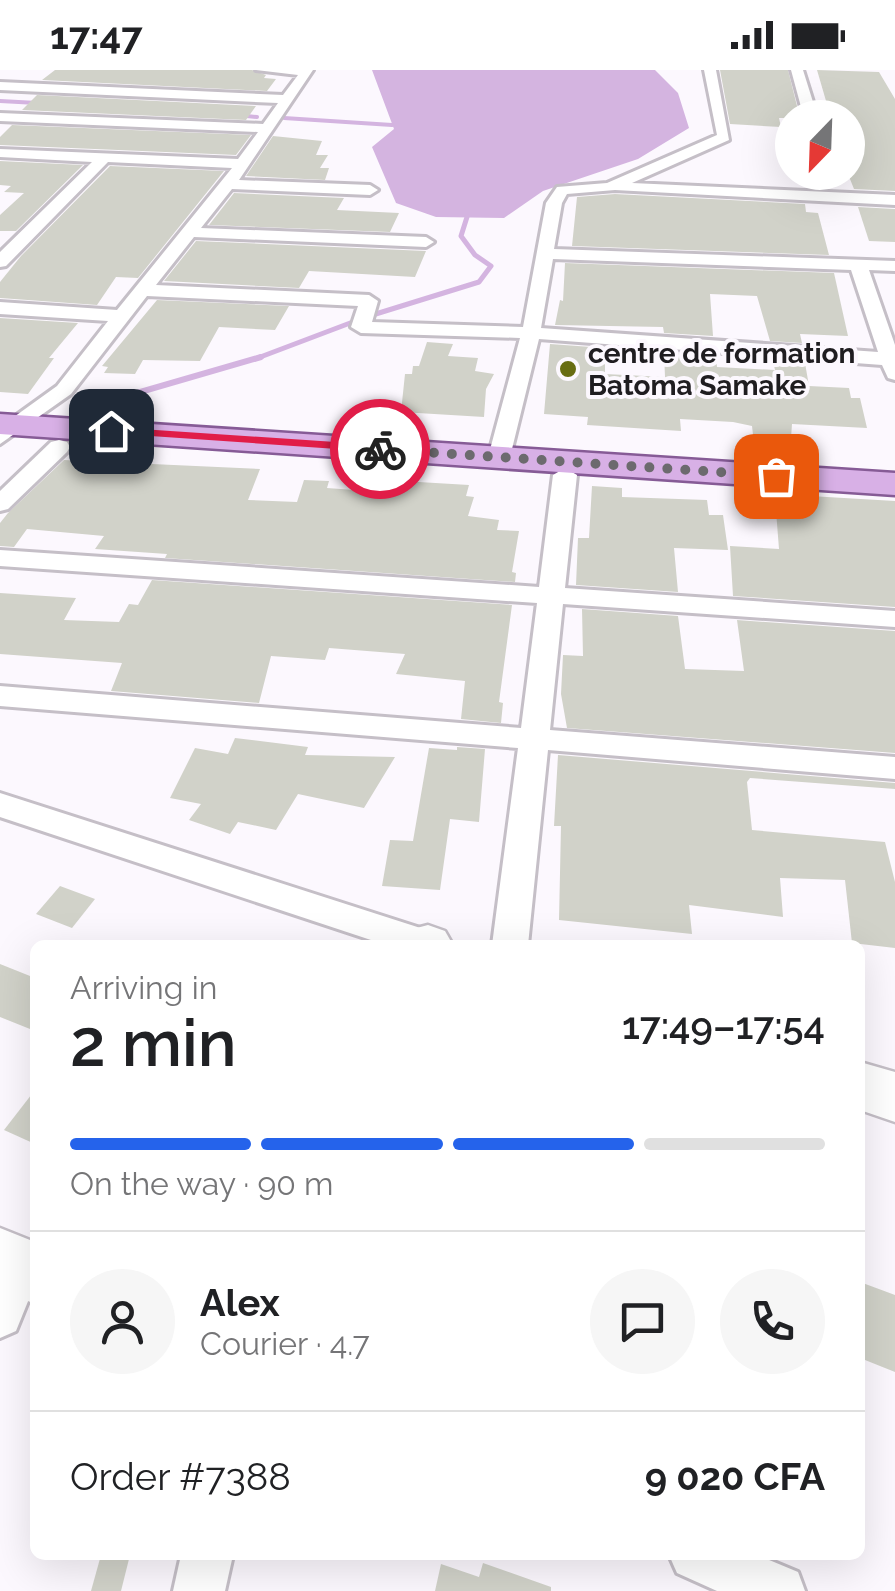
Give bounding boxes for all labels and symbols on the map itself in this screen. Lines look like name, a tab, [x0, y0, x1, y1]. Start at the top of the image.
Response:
north arrow	[775, 100, 865, 190]
place label: centre de formation Batoma Samake	[588, 337, 855, 402]
marker: centre de formation Batoma Samake	[557, 358, 579, 380]
pin	[69, 389, 154, 474]
courier	[330, 399, 430, 499]
pin	[734, 434, 819, 519]

